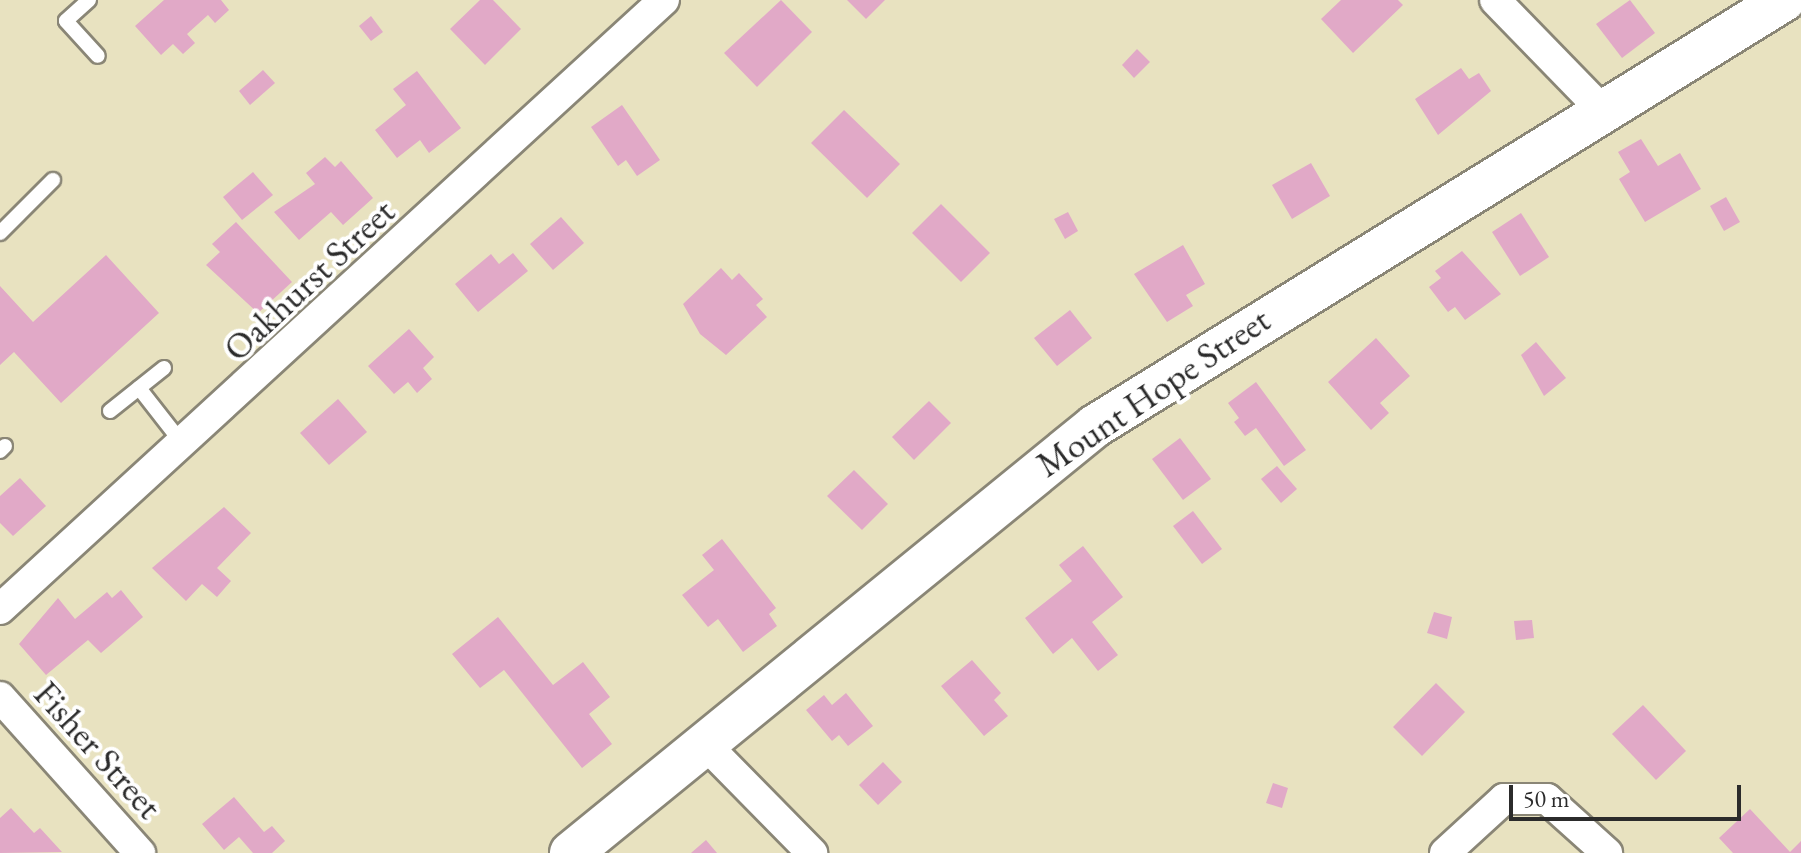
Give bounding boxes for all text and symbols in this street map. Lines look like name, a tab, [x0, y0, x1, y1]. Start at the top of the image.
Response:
street label: Oakhurst Street	[215, 190, 403, 370]
street label: Mount Hope Street	[1028, 298, 1278, 486]
street label: Fisher Street	[25, 672, 171, 828]
scale bar	[1513, 769, 1745, 819]
text: 50 m	[1523, 783, 1570, 814]

